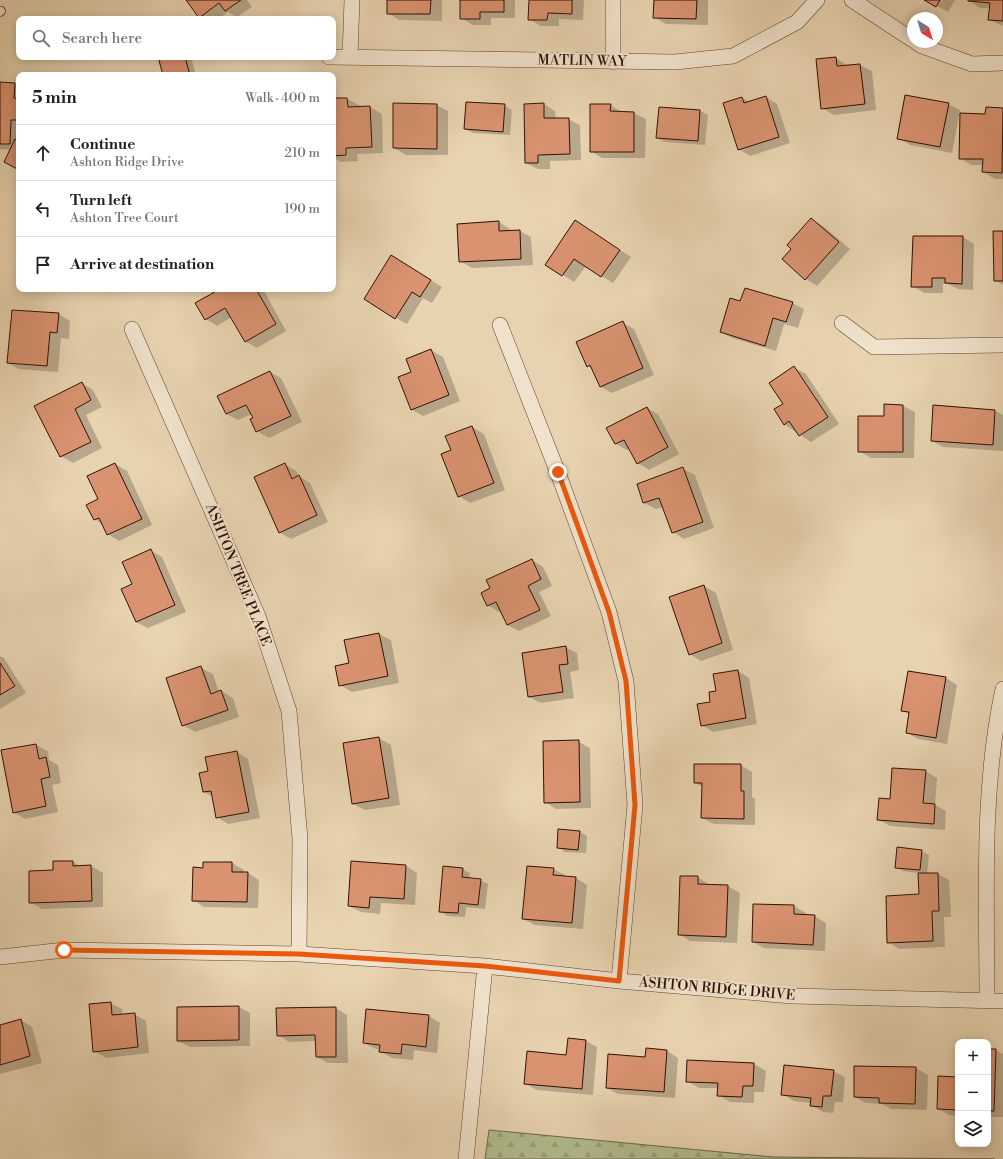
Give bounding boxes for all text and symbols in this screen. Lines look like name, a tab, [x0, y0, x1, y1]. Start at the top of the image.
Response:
north arrow	[907, 12, 943, 48]
search box	[16, 16, 336, 60]
icon: search	[30, 27, 52, 49]
text: Search here	[62, 29, 142, 48]
street label: MATLIN WAY	[537, 51, 628, 71]
text: 5 min	[32, 87, 77, 109]
text: Walk · 400 m	[245, 90, 320, 106]
text: Continue	[70, 135, 135, 154]
icon: ahead	[32, 142, 54, 164]
text: 210 m	[285, 145, 320, 161]
text: Ashton Ridge Drive	[70, 154, 184, 170]
text: Turn left	[70, 191, 132, 210]
icon: left	[32, 198, 54, 220]
text: 190 m	[284, 201, 320, 217]
text: Ashton Tree Court	[70, 210, 179, 226]
icon: arrive	[32, 254, 54, 276]
text: Arrive at destination	[70, 255, 214, 274]
route end	[549, 463, 567, 481]
street label: ASHTON TREE PLACE	[201, 500, 275, 649]
route start	[55, 941, 73, 959]
street label: ASHTON RIDGE DRIVE	[637, 973, 796, 1005]
map controls	[955, 1039, 991, 1147]
button: +	[955, 1039, 991, 1075]
button: −	[955, 1075, 991, 1111]
button: layers	[955, 1111, 991, 1147]

